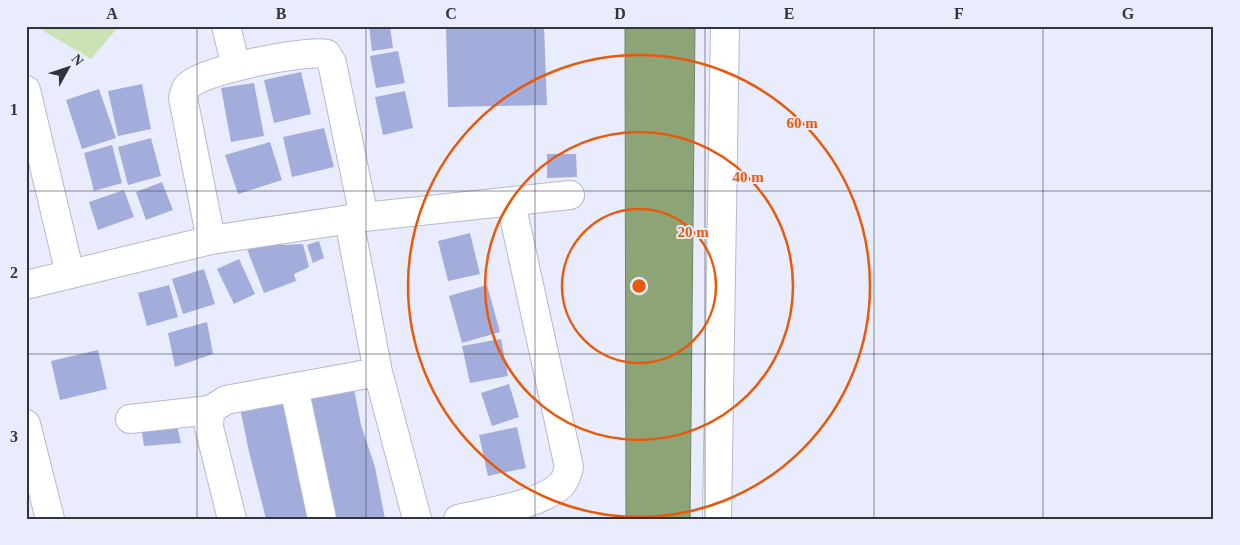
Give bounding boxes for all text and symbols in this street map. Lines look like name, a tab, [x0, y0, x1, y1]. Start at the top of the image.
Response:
text: A	[106, 5, 118, 22]
text: B	[276, 5, 287, 22]
text: C	[445, 5, 457, 22]
text: D	[614, 5, 626, 22]
text: E	[784, 5, 794, 22]
text: F	[954, 5, 964, 22]
text: G	[1122, 5, 1135, 22]
north arrow	[42, 42, 92, 92]
text: N	[69, 51, 87, 69]
text: 1	[10, 101, 18, 118]
text: 60 m	[786, 115, 818, 131]
text: 40 m	[732, 169, 764, 185]
text: 20 m	[677, 224, 709, 240]
text: 2	[10, 264, 18, 281]
centre of rings	[630, 277, 648, 295]
text: 3	[10, 428, 18, 445]

